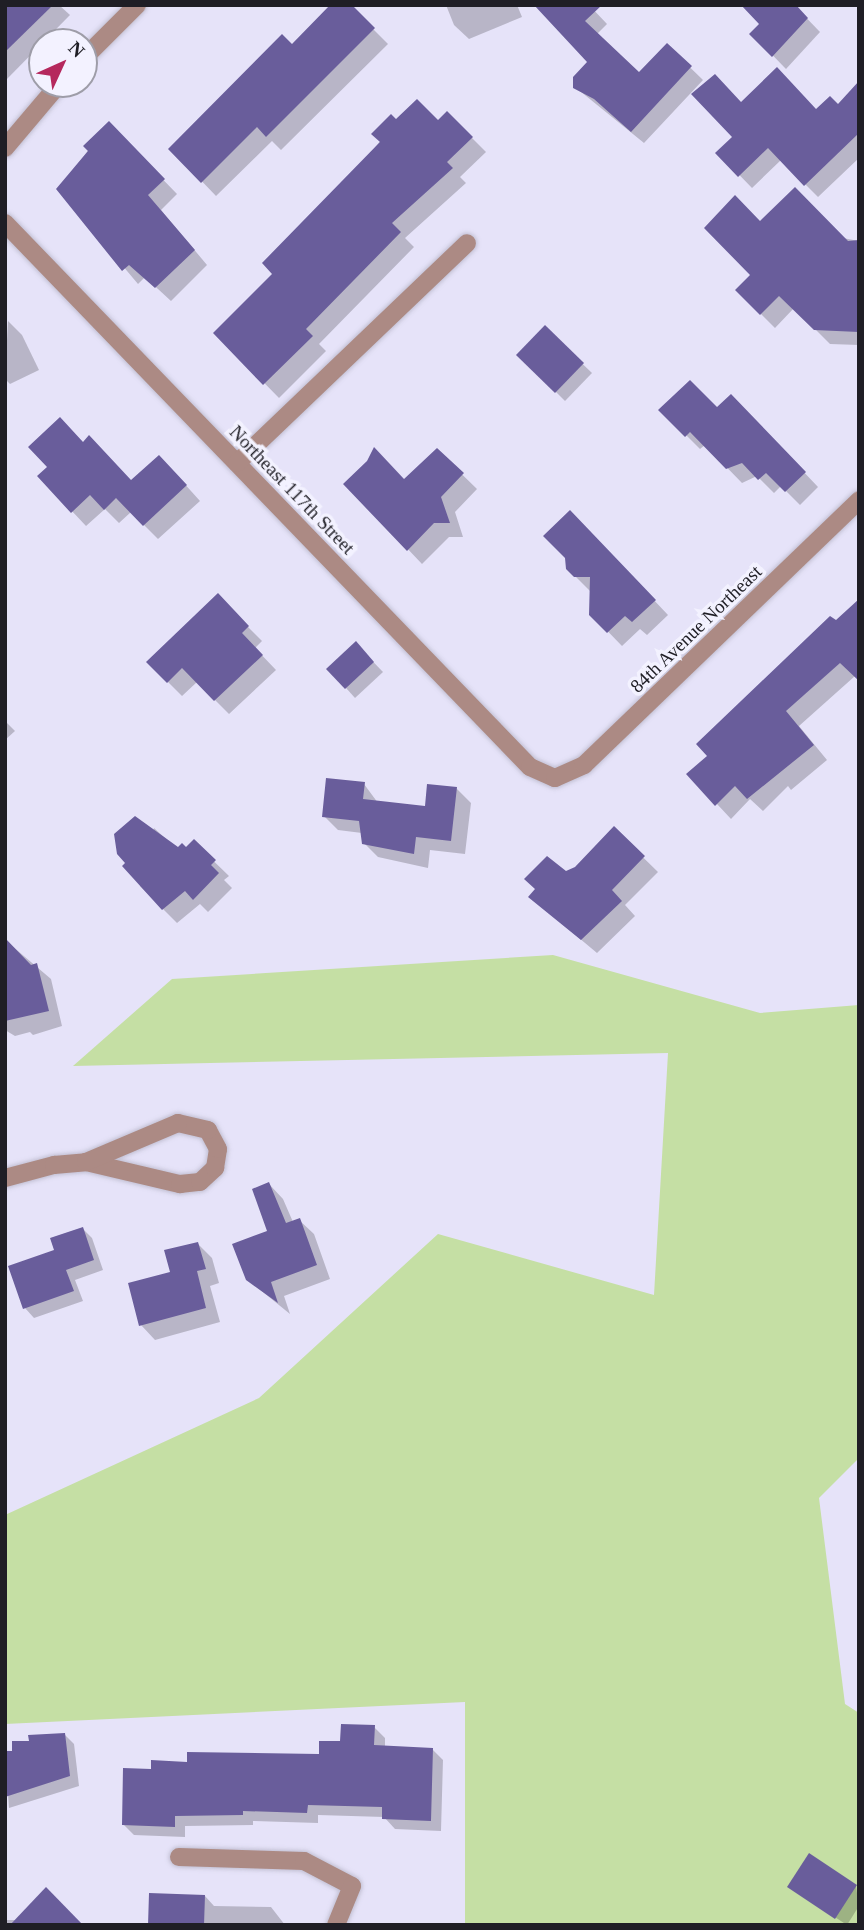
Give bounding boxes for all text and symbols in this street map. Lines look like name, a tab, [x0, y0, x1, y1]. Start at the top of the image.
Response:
north arrow	[28, 28, 98, 98]
text: N	[65, 37, 89, 61]
street label: Northeast 117th Street	[225, 421, 359, 559]
street label: 84th Avenue Northeast	[625, 560, 767, 698]

